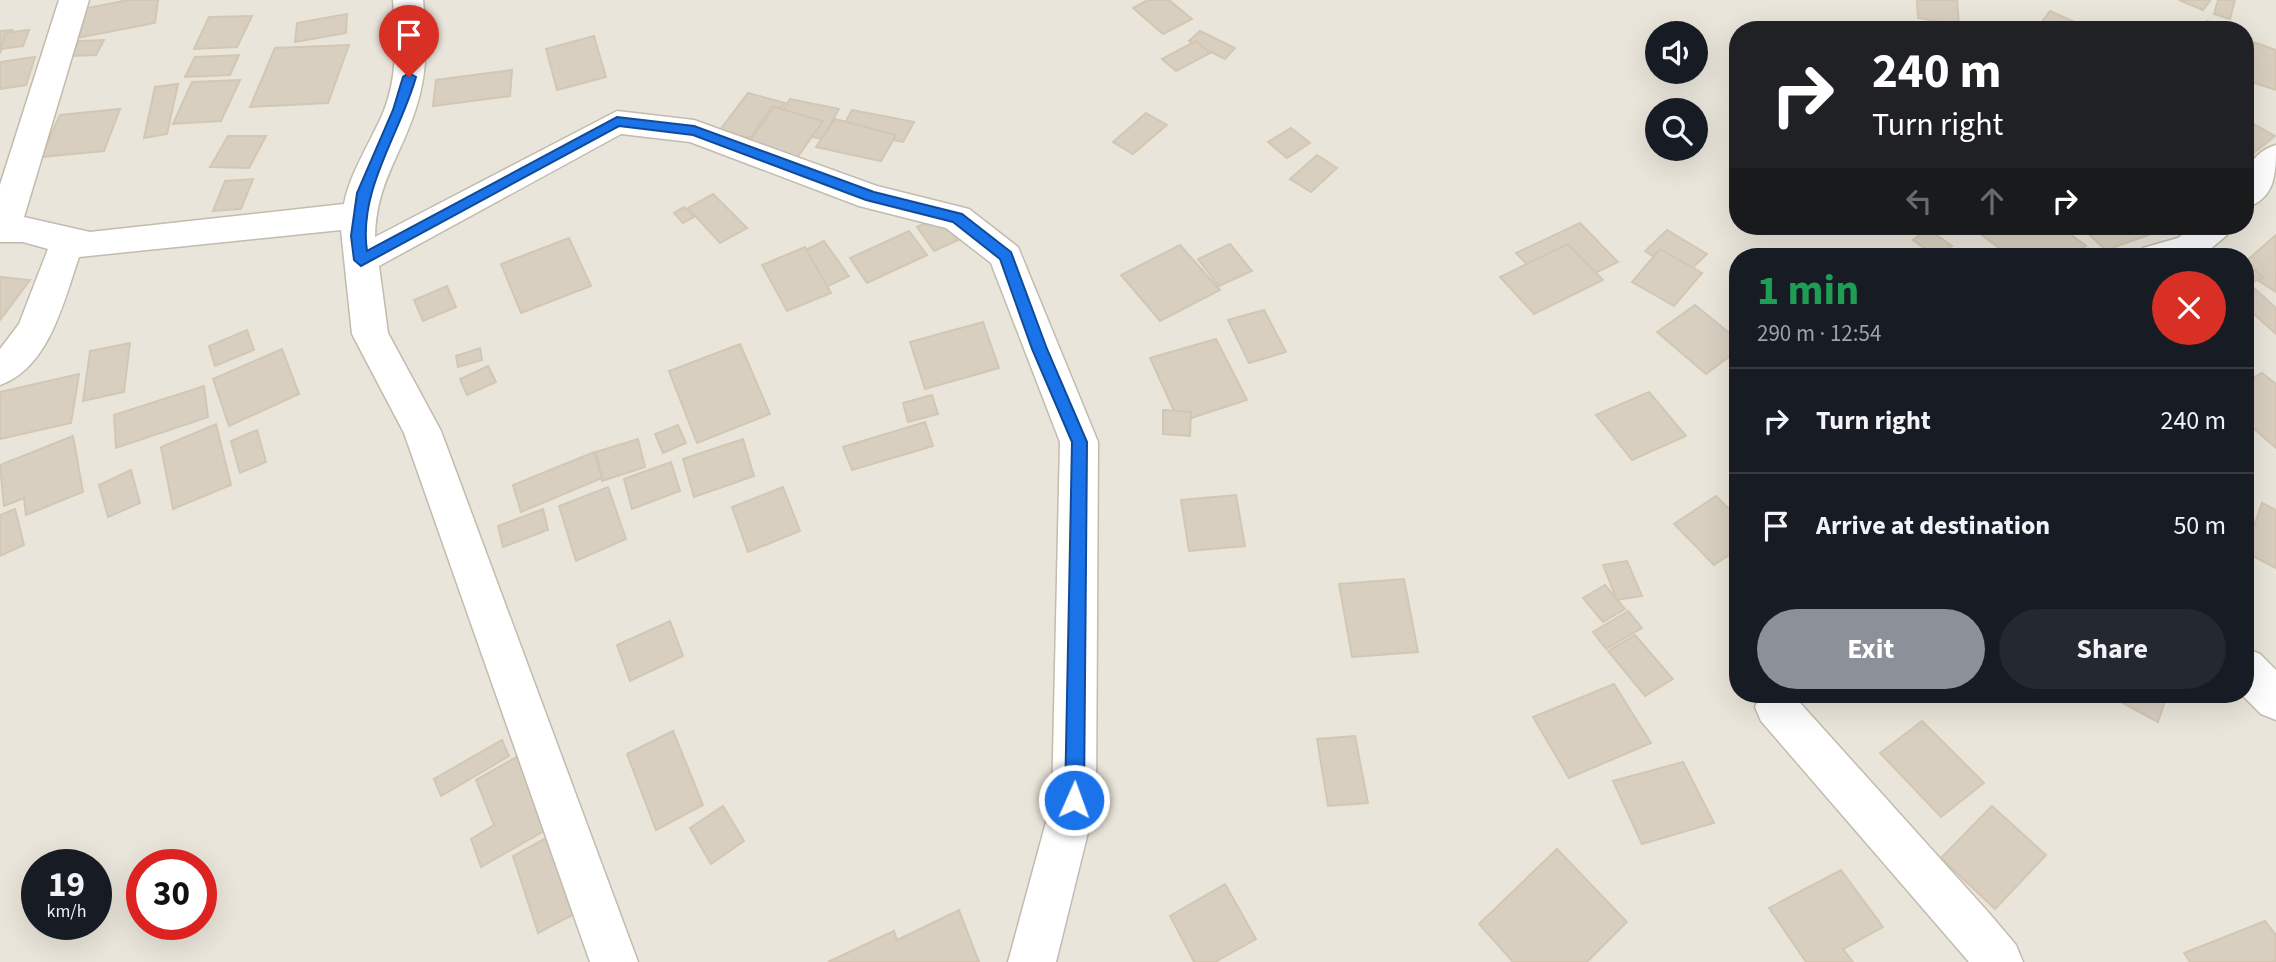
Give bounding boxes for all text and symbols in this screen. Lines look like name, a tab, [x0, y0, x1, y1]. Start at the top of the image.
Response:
pin	[379, 5, 439, 77]
icon: arrive	[390, 16, 428, 54]
map controls	[1645, 21, 1708, 161]
button: sound	[1645, 21, 1708, 84]
text: 240 m	[1872, 37, 2001, 107]
icon: right	[1757, 49, 1848, 140]
button: search	[1645, 98, 1708, 161]
text: Turn right	[1872, 102, 2003, 148]
icon: left	[1900, 182, 1938, 220]
icon: ahead	[1973, 182, 2011, 220]
icon: right	[2046, 182, 2084, 220]
text: 1 min	[1757, 261, 1859, 321]
button: close	[2152, 271, 2226, 345]
text: 290 m · 12:54	[1757, 317, 1881, 350]
icon: right	[1757, 402, 1795, 440]
text: Turn right	[1816, 402, 1931, 439]
text: 240 m	[2160, 402, 2226, 439]
icon: arrive	[1757, 507, 1795, 545]
text: Arrive at destination	[1816, 507, 2050, 544]
text: 50 m	[2173, 507, 2226, 544]
button: Exit	[1757, 609, 1985, 689]
button: Share	[1999, 609, 2226, 689]
position arrow	[1037, 763, 1111, 837]
speed limit sign: 30	[126, 849, 217, 940]
text: 19	[48, 860, 85, 910]
text: km/h	[47, 899, 86, 924]

